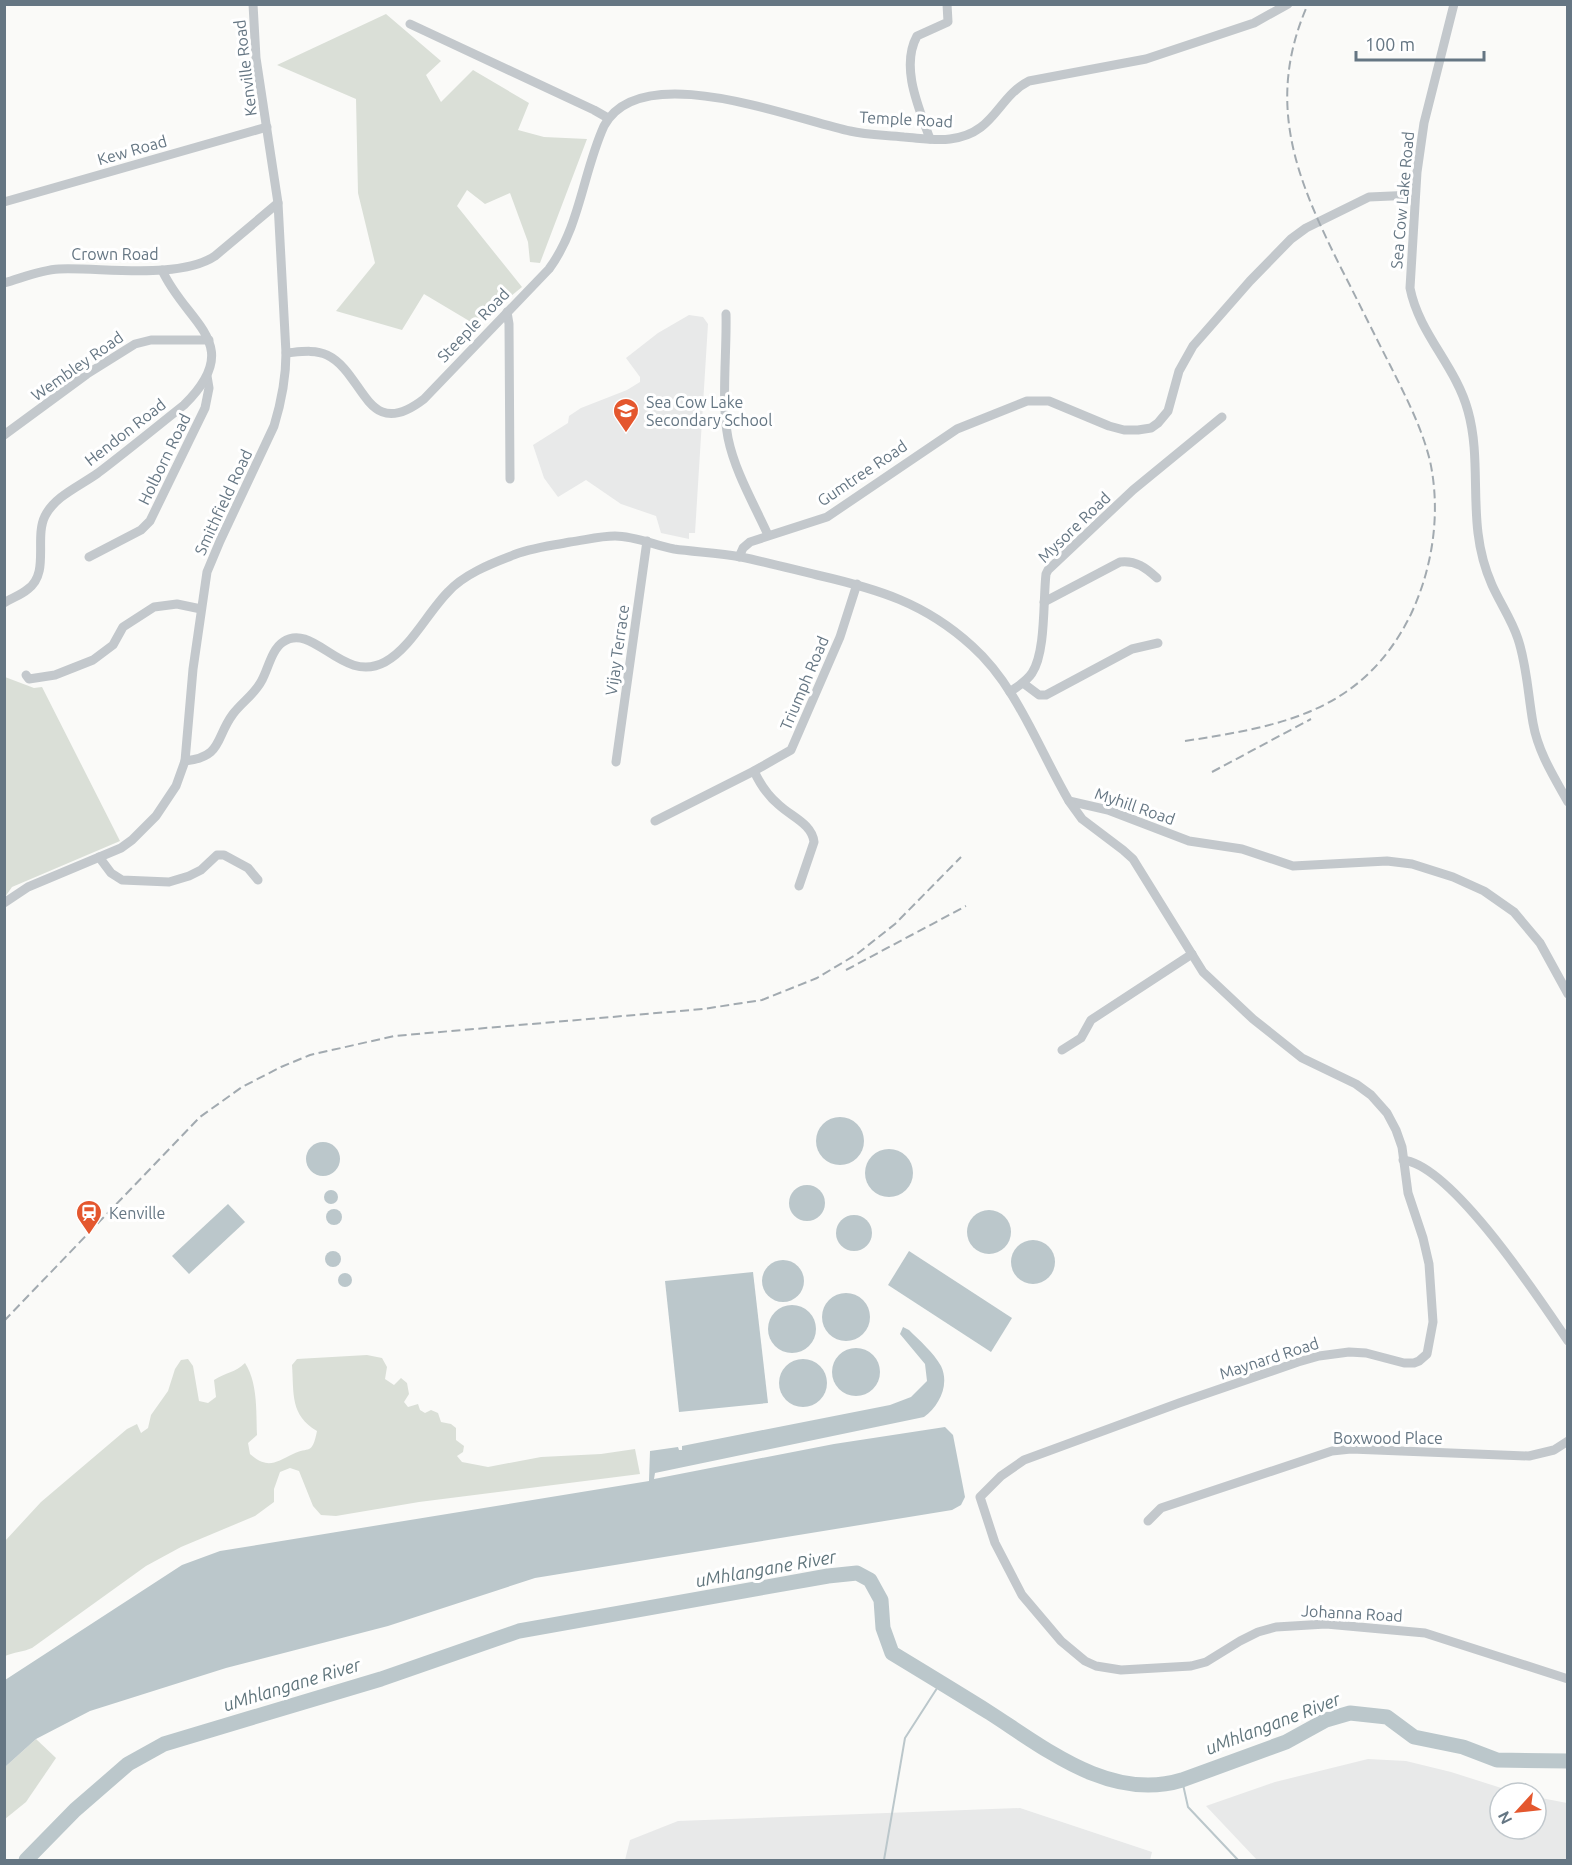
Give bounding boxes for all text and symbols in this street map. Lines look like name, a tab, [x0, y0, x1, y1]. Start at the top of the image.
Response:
street label: Kenville Road	[230, 19, 260, 117]
scale bar	[1356, 24, 1484, 62]
text: 100 m	[1365, 34, 1415, 54]
street label: Temple Road	[859, 108, 953, 130]
street label: Sea Cow Lake Road	[1387, 131, 1417, 269]
street label: Kew Road	[95, 132, 169, 168]
street label: Crown Road	[71, 245, 159, 263]
street label: Steeple Road	[433, 284, 513, 366]
street label: Wembley Road	[28, 328, 126, 404]
place label: Sea Cow Lake Secondary School	[646, 393, 772, 429]
street label: Hendon Road	[81, 395, 169, 469]
school or university icon: Sea Cow Lake Secondary School	[611, 396, 641, 434]
street label: Holborn Road	[134, 410, 194, 508]
street label: Gumtree Road	[814, 436, 910, 510]
street label: Smithfield Road	[191, 446, 255, 558]
street label: Mysore Road	[1034, 488, 1114, 566]
street label: Vijay Terrace	[602, 603, 632, 697]
street label: Triumph Road	[776, 633, 832, 733]
street label: Myhill Road	[1093, 784, 1177, 828]
station icon: Kenville	[74, 1198, 104, 1236]
place label: Kenville	[109, 1204, 165, 1222]
street label: Maynard Road	[1217, 1334, 1321, 1382]
street label: Boxwood Place	[1333, 1429, 1443, 1447]
water label: uMhlangane River	[694, 1546, 839, 1590]
street label: Johanna Road	[1301, 1601, 1403, 1625]
water label: uMhlangane River	[221, 1653, 364, 1714]
water label: uMhlangane River	[1203, 1688, 1344, 1758]
north arrow	[1488, 1781, 1548, 1841]
text: N	[1494, 1808, 1515, 1827]

